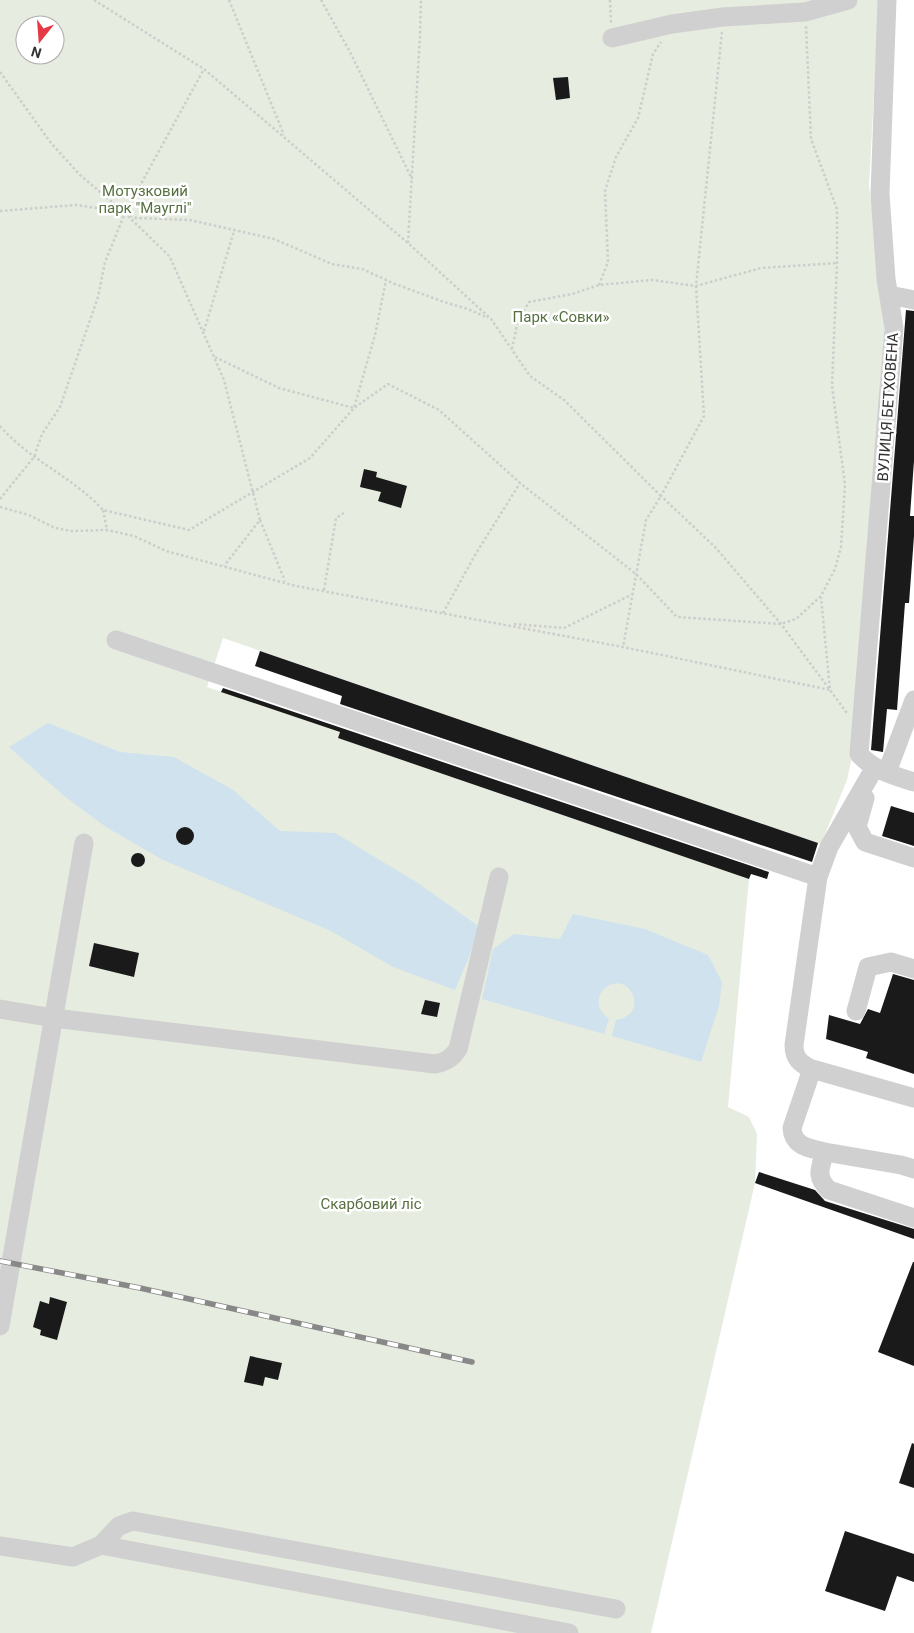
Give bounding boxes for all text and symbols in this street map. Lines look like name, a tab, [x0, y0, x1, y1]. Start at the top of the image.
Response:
north arrow	[15, 15, 65, 65]
text: N	[29, 43, 43, 62]
park label: Мотузковий парк "Мауглі"	[98, 182, 192, 217]
park label: Парк «Совки»	[513, 308, 609, 326]
street label: ВУЛИЦЯ БЕТХОВЕНА	[874, 332, 902, 482]
park label: Скарбовий ліс	[320, 1195, 422, 1213]

